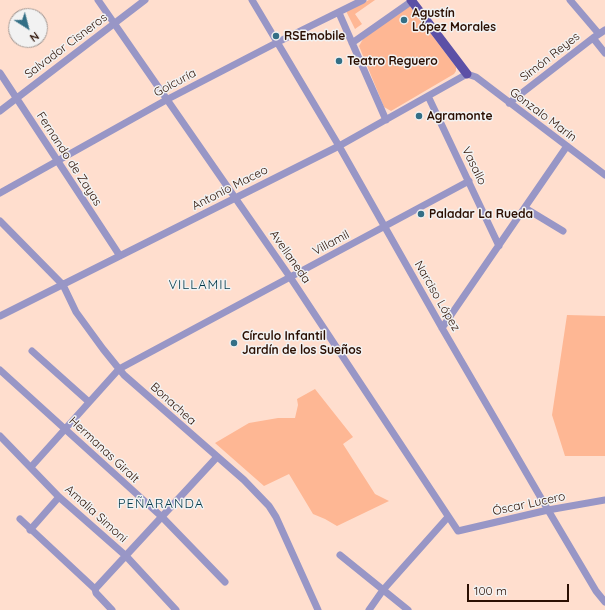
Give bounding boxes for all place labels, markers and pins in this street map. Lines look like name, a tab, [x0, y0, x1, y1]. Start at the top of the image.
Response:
place label: Agustín López Morales	[412, 6, 496, 34]
marker: Agustín López Morales	[399, 15, 409, 25]
place label: RSEmobile	[284, 29, 345, 43]
marker: RSEmobile	[271, 31, 281, 41]
place label: Teatro Reguero	[347, 54, 438, 68]
marker: Teatro Reguero	[334, 56, 344, 66]
place label: Agramonte	[427, 109, 493, 123]
marker: Agramonte	[414, 111, 424, 121]
place label: Paladar La Rueda	[429, 207, 533, 221]
marker: Paladar La Rueda	[416, 209, 426, 219]
place label: Círculo Infantil Jardín de los Sueños	[242, 329, 361, 357]
marker: Círculo Infantil Jardín de los Sueños	[229, 338, 239, 348]

